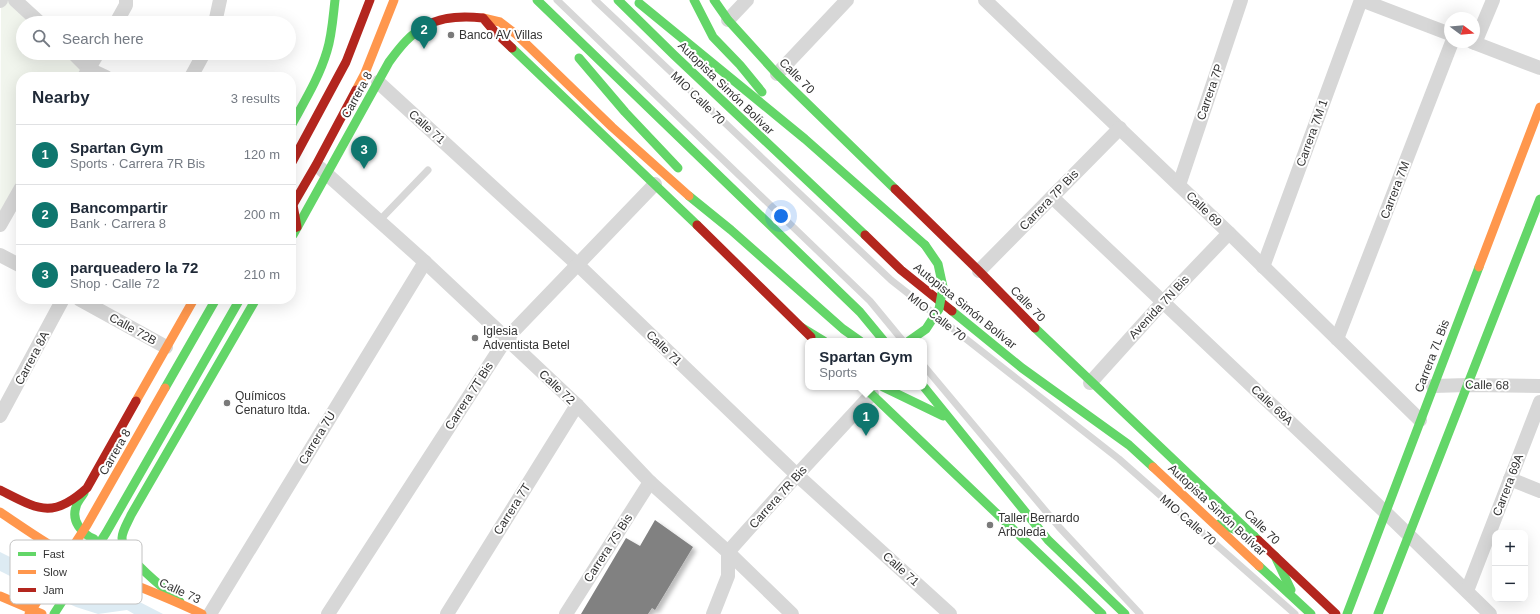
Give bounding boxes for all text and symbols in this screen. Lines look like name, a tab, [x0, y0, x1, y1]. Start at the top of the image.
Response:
north arrow	[1444, 12, 1480, 48]
search box	[16, 16, 296, 60]
pin: 2	[411, 16, 437, 49]
icon: search	[30, 27, 52, 49]
place label: Banco AV Villas	[459, 28, 543, 42]
text: Search here	[62, 30, 144, 47]
marker: Banco AV Villas	[446, 30, 456, 40]
street label: Autopista Simón Bolívar	[675, 38, 777, 138]
street label: Calle 70	[776, 55, 818, 97]
street label: Carrera 7P	[1194, 62, 1226, 122]
street label: Carrera 8	[339, 69, 376, 121]
street label: MIO Calle 70	[668, 69, 728, 128]
text: Nearby	[32, 88, 90, 107]
text: 3 results	[231, 91, 280, 106]
street label: Carrera 7M 1	[1293, 97, 1331, 169]
street label: Calle 71	[406, 107, 448, 147]
pin: 3	[351, 136, 377, 169]
text: Spartan Gym	[70, 139, 163, 156]
text: 1	[41, 147, 49, 162]
text: 120 m	[244, 147, 280, 162]
text: Sports · Carrera 7R Bis	[70, 156, 205, 171]
street label: Carrera 7M	[1378, 159, 1412, 221]
street label: Carrera 7P Bis	[1017, 167, 1081, 233]
street label: Calle 69	[1183, 189, 1225, 230]
text: Bancompartir	[70, 199, 168, 216]
your location	[771, 206, 791, 226]
text: 2	[41, 207, 49, 222]
text: 200 m	[244, 207, 280, 222]
text: Bank · Carrera 8	[70, 216, 166, 231]
text: parqueadero la 72	[70, 259, 198, 276]
street label: Autopista Simón Bolívar	[911, 260, 1019, 352]
text: 3	[41, 267, 49, 282]
text: 210 m	[244, 267, 280, 282]
street label: Avenida 7N Bis	[1126, 272, 1192, 342]
text: Shop · Calle 72	[70, 276, 160, 291]
street label: Calle 70	[1008, 283, 1049, 325]
street label: MIO Calle 70	[905, 290, 969, 344]
street label: Calle 72B	[107, 310, 159, 348]
street label: Carrera 7L Bis	[1412, 318, 1452, 394]
place label: Iglesia Adventista Betel	[483, 324, 570, 352]
street label: Calle 71	[643, 328, 685, 369]
street label: Carrera 8A	[12, 329, 52, 387]
marker: Iglesia Adventista Betel	[470, 333, 480, 343]
popup	[805, 338, 927, 390]
text: Spartan Gym	[819, 348, 913, 365]
street label: Carrera 7T Bis	[442, 360, 496, 432]
text: Sports	[819, 365, 857, 380]
street label: Calle 72	[536, 367, 578, 407]
street label: Calle 68	[1465, 378, 1509, 392]
street label: Calle 69A	[1248, 382, 1296, 428]
place label: Químicos Cenaturo ltda.	[235, 389, 310, 417]
marker: Químicos Cenaturo ltda.	[222, 398, 232, 408]
pin: 1	[853, 403, 879, 436]
street label: Carrera 7U	[296, 409, 338, 467]
street label: Carrera 8	[96, 426, 134, 477]
street label: Carrera 69A	[1490, 452, 1526, 518]
street label: Autopista Simón Bolívar	[1165, 461, 1269, 559]
street label: Carrera 7R Bis	[746, 463, 810, 531]
street label: Carrera 7T	[491, 480, 534, 537]
street label: MIO Calle 70	[1157, 492, 1219, 548]
street label: Calle 70	[1241, 507, 1283, 548]
street label: Carrera 7S Bis	[581, 511, 635, 585]
place label: Taller Bernardo Arboleda	[998, 511, 1080, 539]
marker: Taller Bernardo Arboleda	[985, 520, 995, 530]
map controls	[1492, 530, 1528, 602]
button: +	[1492, 530, 1528, 566]
legend	[10, 540, 142, 604]
text: Fast	[43, 548, 64, 560]
street label: Calle 71	[880, 549, 922, 589]
text: Slow	[43, 566, 67, 578]
button: −	[1492, 566, 1528, 602]
street label: Calle 73	[157, 575, 203, 607]
text: Jam	[43, 584, 64, 596]

